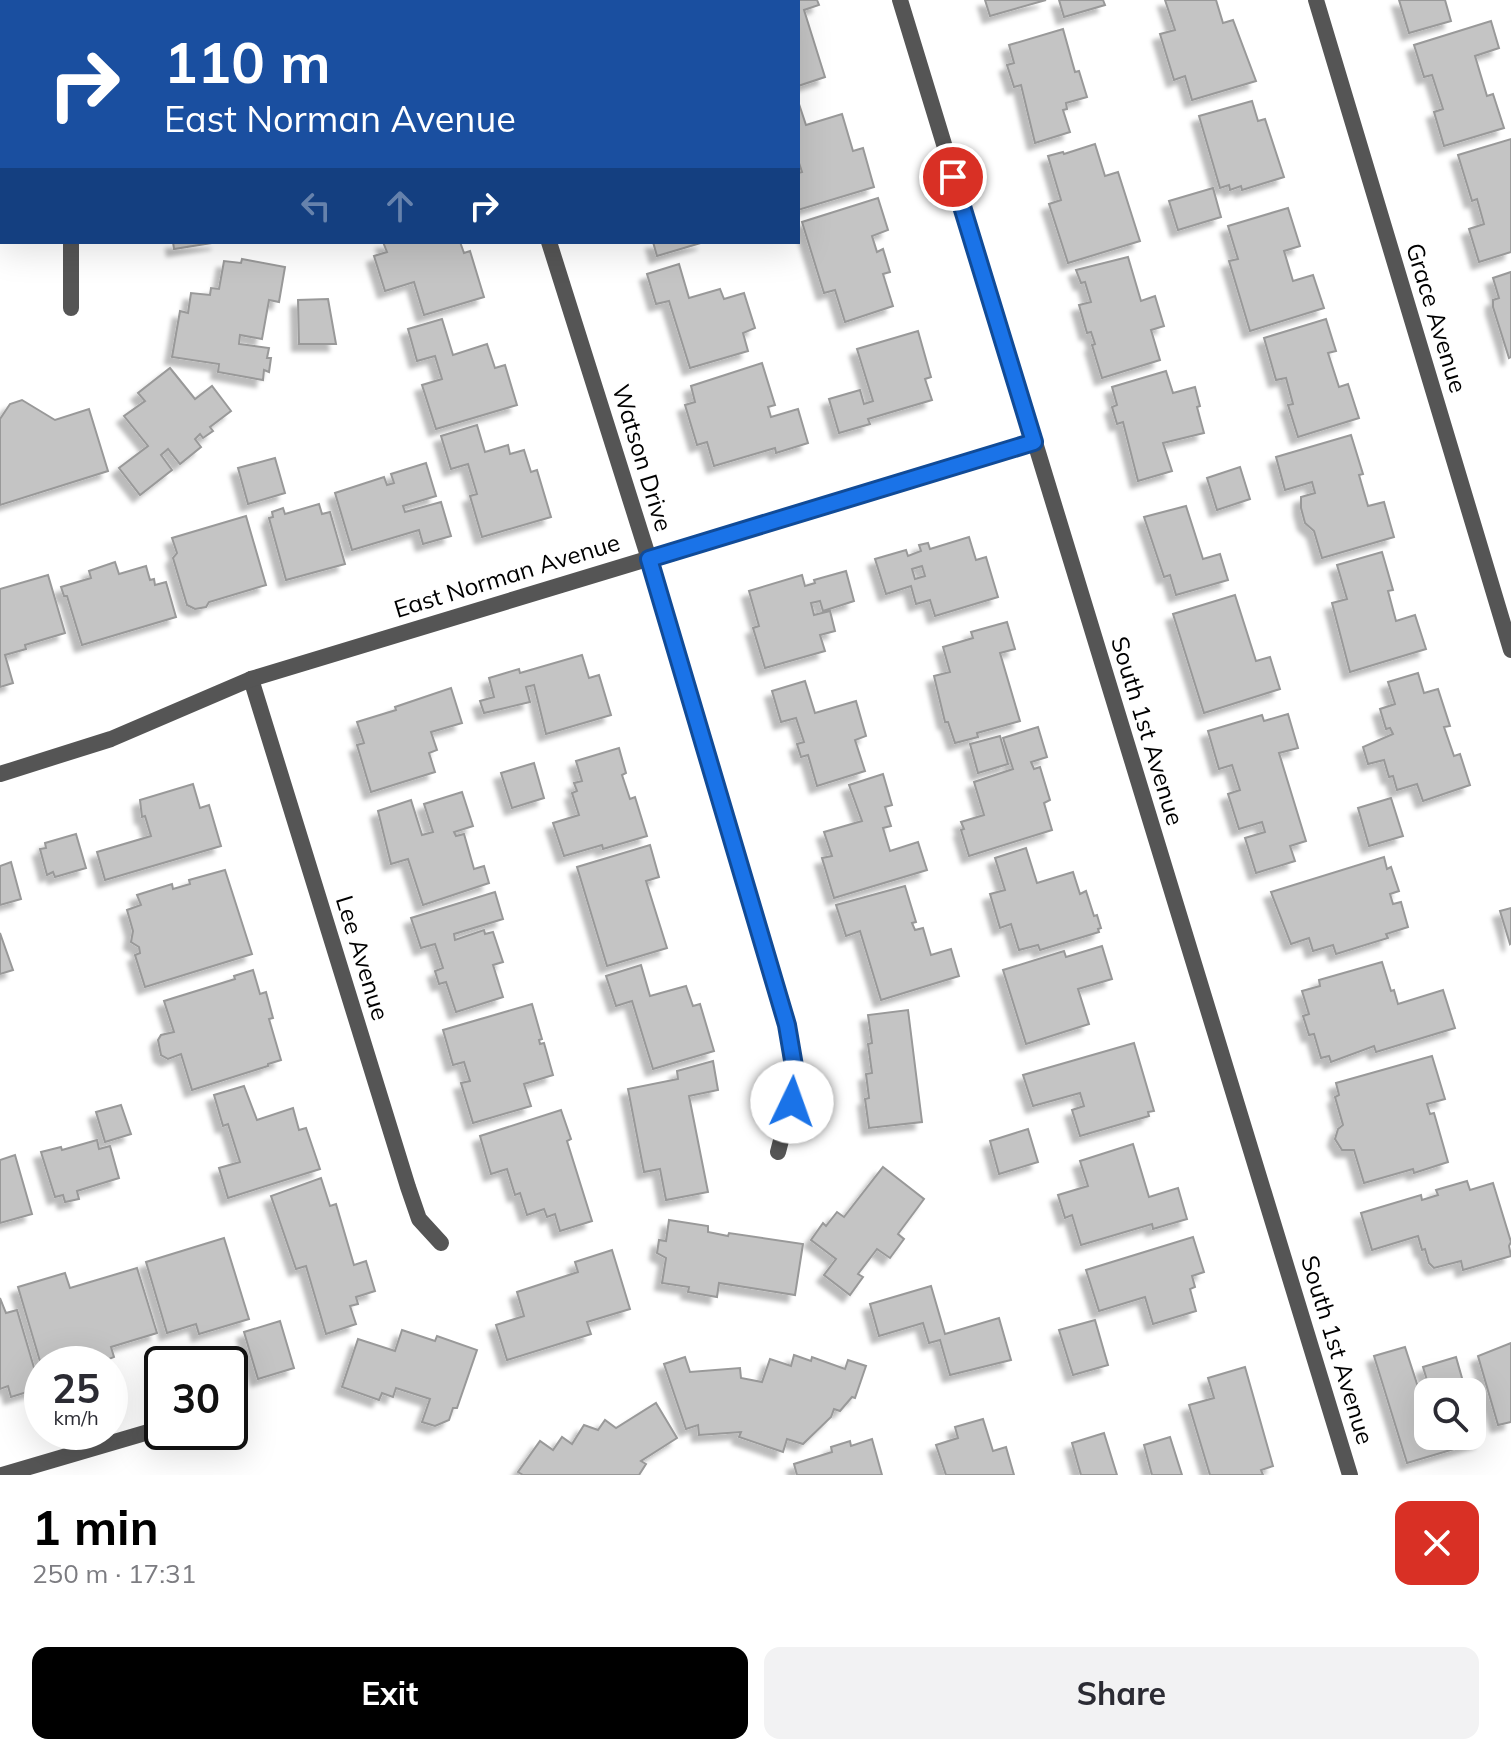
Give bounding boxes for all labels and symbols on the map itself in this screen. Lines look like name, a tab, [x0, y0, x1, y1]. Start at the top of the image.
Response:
pin	[919, 143, 987, 211]
street label: Grace Avenue	[1400, 239, 1474, 396]
street label: Watson Drive	[606, 381, 680, 535]
street label: East Norman Avenue	[390, 526, 623, 624]
street label: South 1st Avenue	[1105, 633, 1191, 829]
street label: Lee Avenue	[330, 892, 396, 1024]
position arrow	[750, 1060, 834, 1144]
street label: South 1st Avenue	[1295, 1252, 1381, 1448]
speed limit sign: 30	[144, 1346, 248, 1450]

